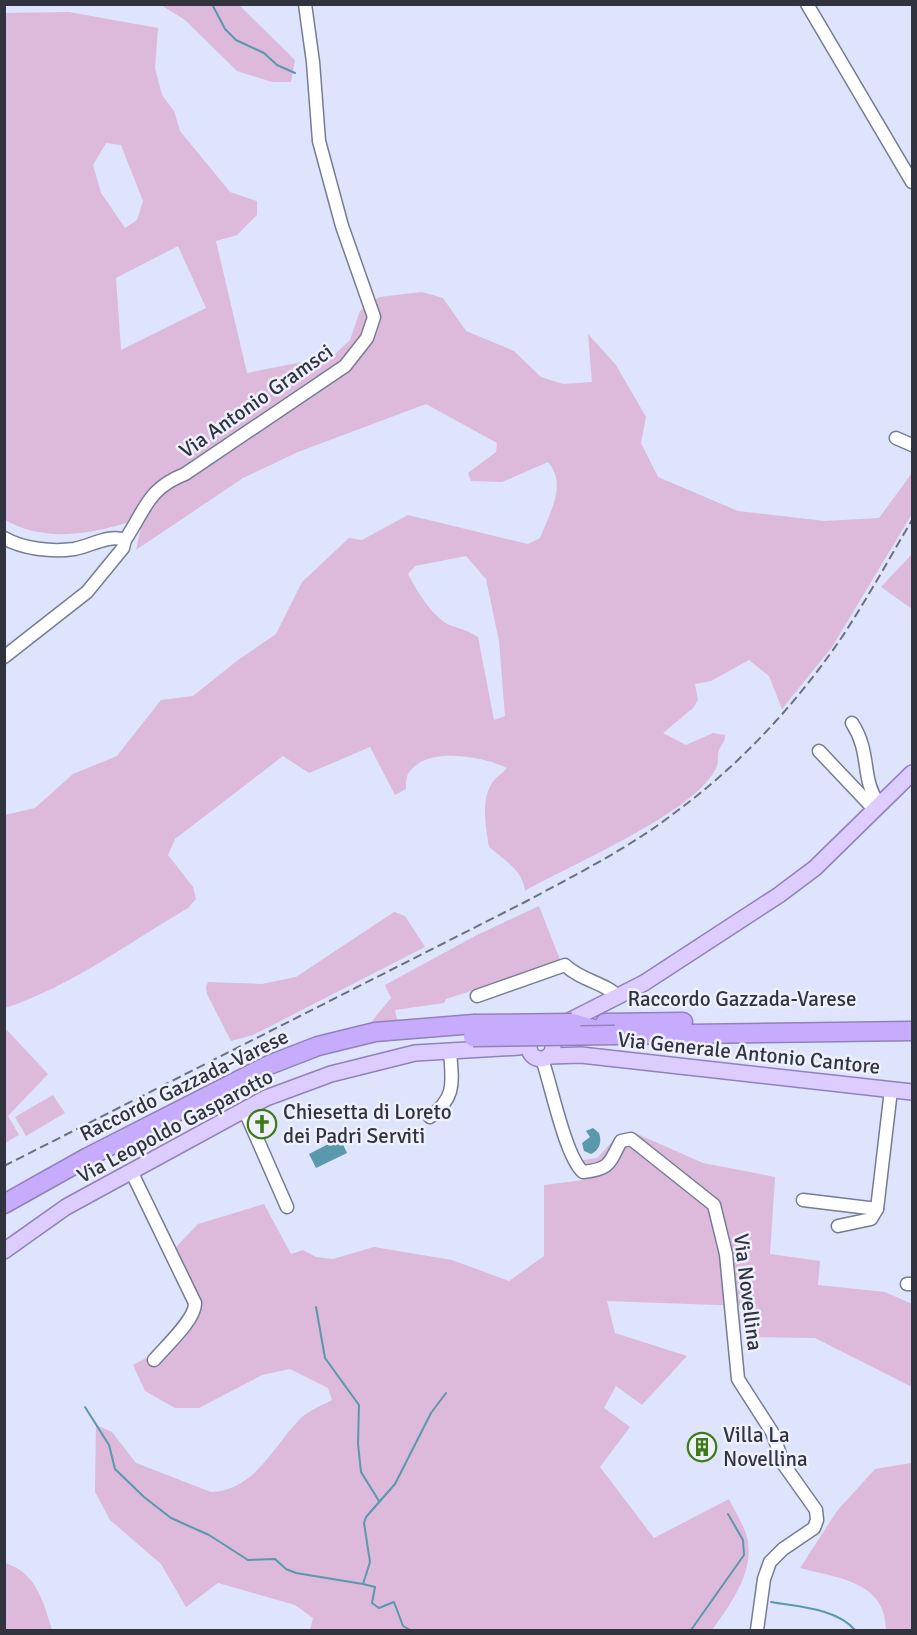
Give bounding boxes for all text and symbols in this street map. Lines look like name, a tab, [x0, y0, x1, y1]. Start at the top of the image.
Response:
street label: Via Antonio Gramsci	[174, 338, 338, 464]
street label: Raccordo Gazzada-Varese	[627, 986, 857, 1012]
street label: Raccordo Gazzada-Varese	[75, 1023, 293, 1147]
street label: Via Generale Antonio Cantore	[616, 1026, 882, 1080]
street label: Via Leopoldo Gasparotto	[73, 1063, 277, 1189]
place label: Chiesetta di Loreto dei Padri Serviti	[283, 1099, 452, 1149]
church icon: Chiesetta di Loreto dei Padri Serviti	[246, 1108, 278, 1140]
street label: Via Novellina	[728, 1232, 768, 1352]
place label: Villa La Novellina	[723, 1422, 808, 1472]
building icon: Villa La Novellina	[686, 1431, 718, 1463]

